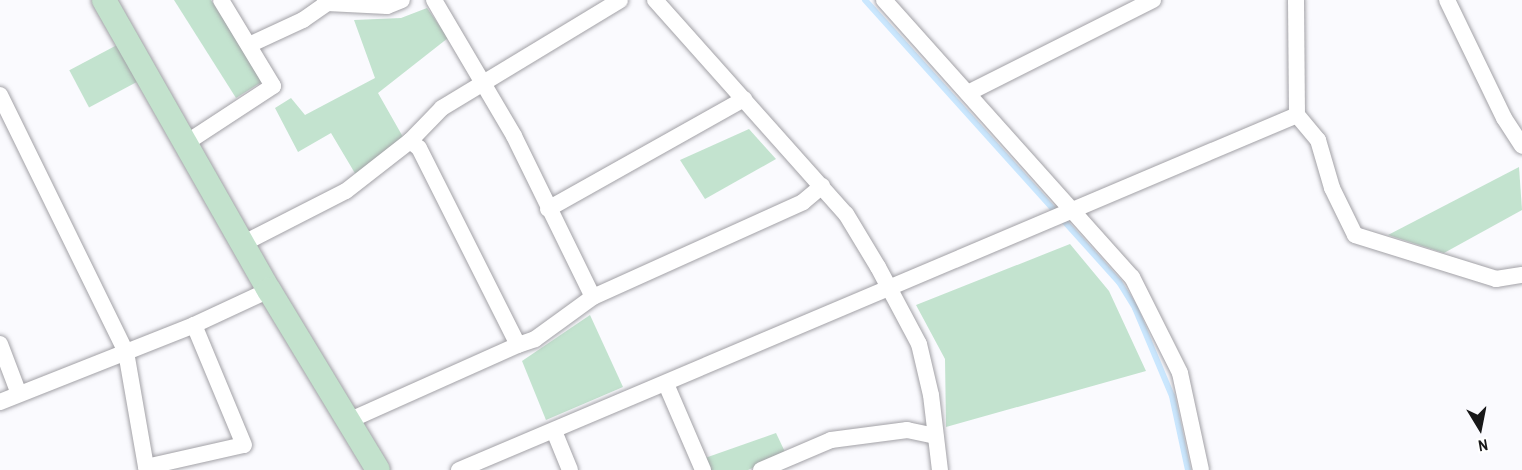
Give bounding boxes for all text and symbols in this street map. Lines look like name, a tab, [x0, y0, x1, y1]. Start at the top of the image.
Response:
north arrow	[1450, 398, 1510, 458]
text: N	[1477, 434, 1490, 457]

